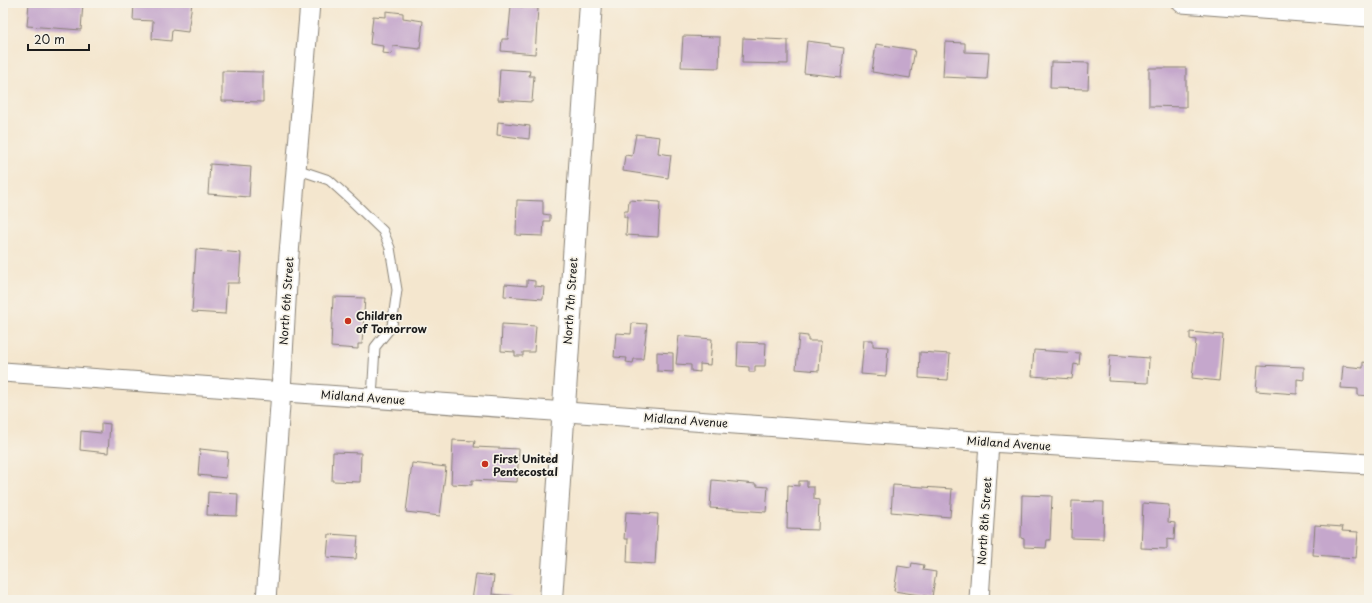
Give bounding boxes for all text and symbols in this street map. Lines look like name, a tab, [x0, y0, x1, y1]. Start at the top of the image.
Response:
scale bar	[28, 26, 89, 52]
text: 20 m	[34, 30, 65, 48]
street label: North 6th Street	[274, 256, 298, 346]
street label: North 7th Street	[558, 256, 582, 345]
place label: Children of Tomorrow	[356, 307, 428, 337]
marker: Children of Tomorrow	[343, 316, 353, 326]
street label: Midland Avenue	[320, 386, 406, 408]
street label: Midland Avenue	[643, 409, 729, 431]
street label: Midland Avenue	[966, 432, 1052, 454]
place label: First United Pentecostal	[493, 450, 558, 480]
marker: First United Pentecostal	[480, 459, 490, 469]
street label: North 8th Street	[972, 476, 996, 565]

